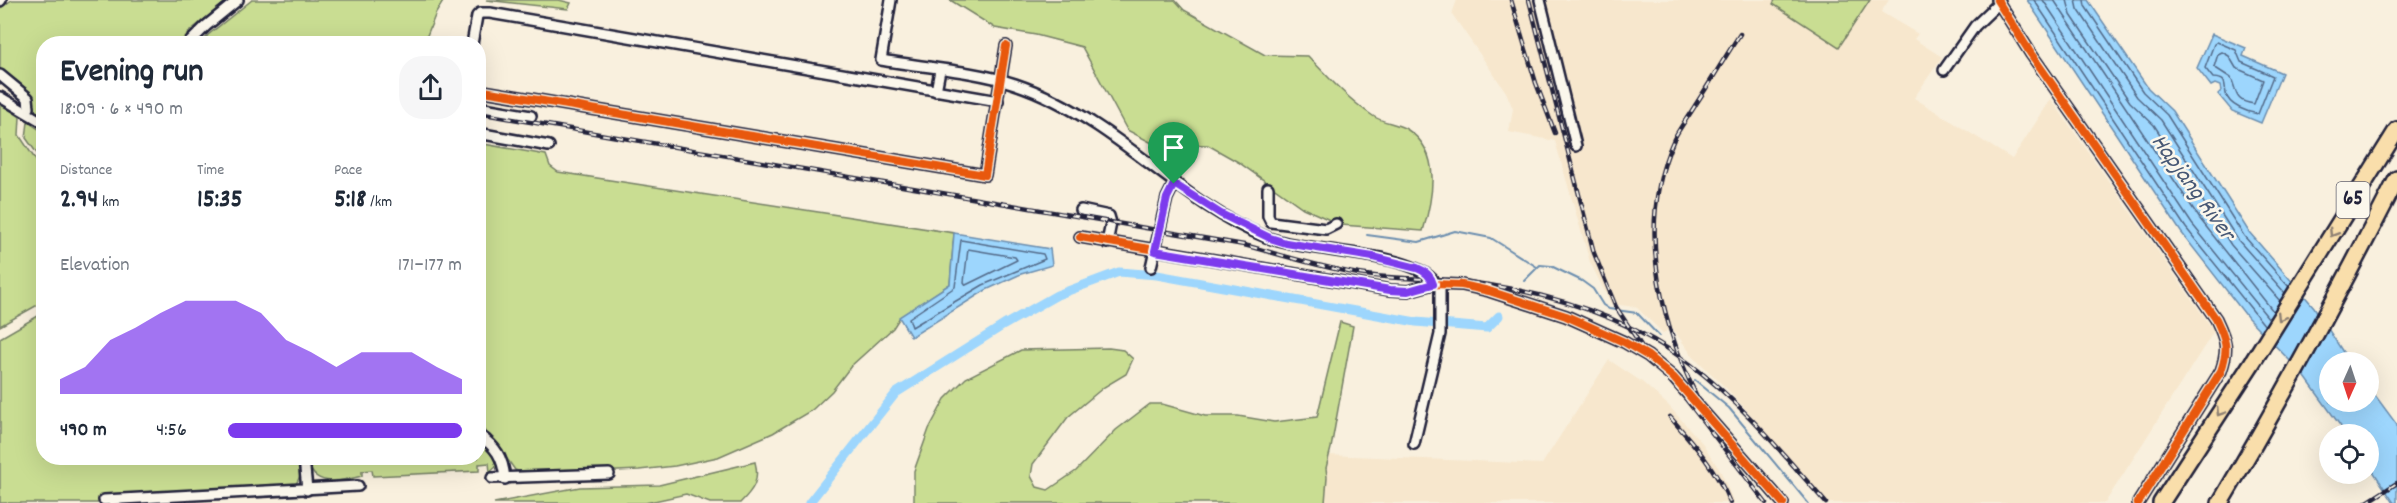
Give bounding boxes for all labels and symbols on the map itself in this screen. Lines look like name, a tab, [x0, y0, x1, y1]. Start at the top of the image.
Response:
pin	[1148, 122, 1199, 184]
water label: Hapjang River	[2142, 128, 2244, 251]
road number: 65	[2336, 182, 2370, 218]
one-way arrow	[2328, 227, 2340, 237]
one-way arrow	[2276, 311, 2288, 321]
north arrow	[2319, 352, 2379, 412]
one-way arrow	[2216, 405, 2227, 416]

